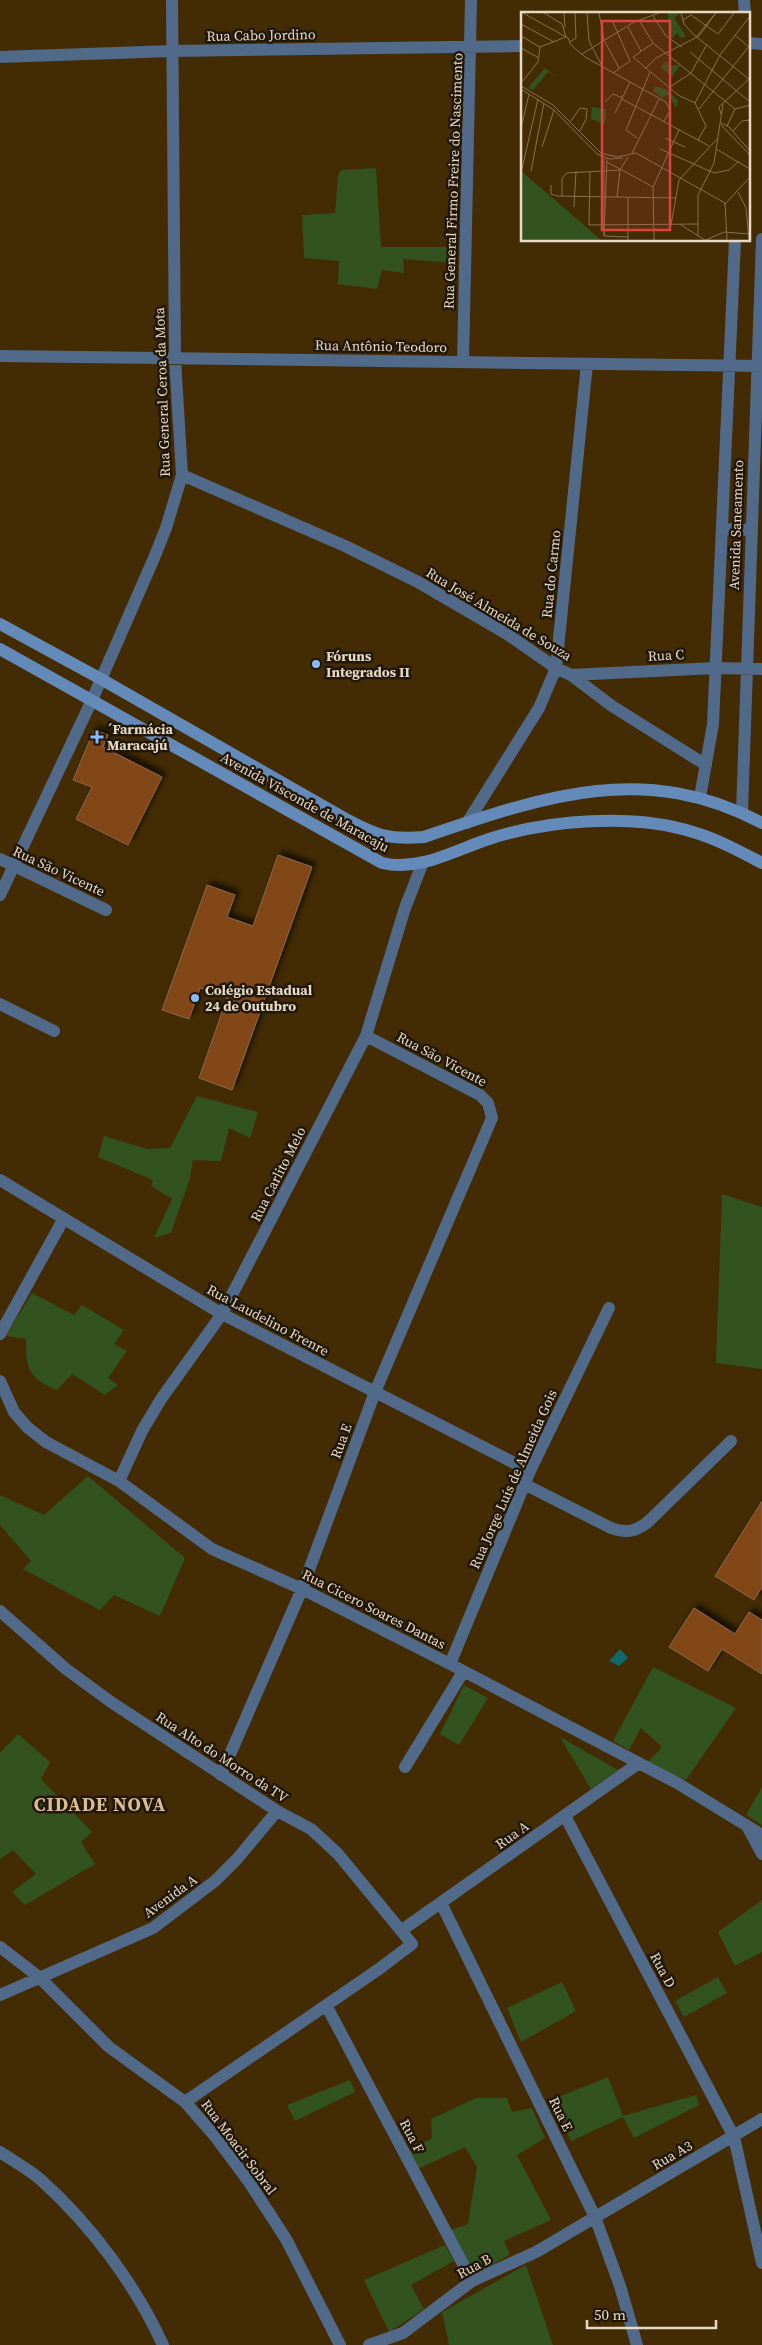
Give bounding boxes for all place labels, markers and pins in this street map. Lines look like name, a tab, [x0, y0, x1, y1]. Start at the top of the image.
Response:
place label: Fóruns Integrados II	[326, 646, 410, 682]
marker: Fóruns Integrados II	[310, 658, 322, 670]
place label: ´Farmácia Maracajú	[107, 719, 174, 755]
marker: ´Farmácia Maracajú	[91, 731, 103, 743]
place label: Colégio Estadual 24 de Outubro	[205, 980, 313, 1016]
marker: Colégio Estadual 24 de Outubro	[189, 992, 201, 1004]

